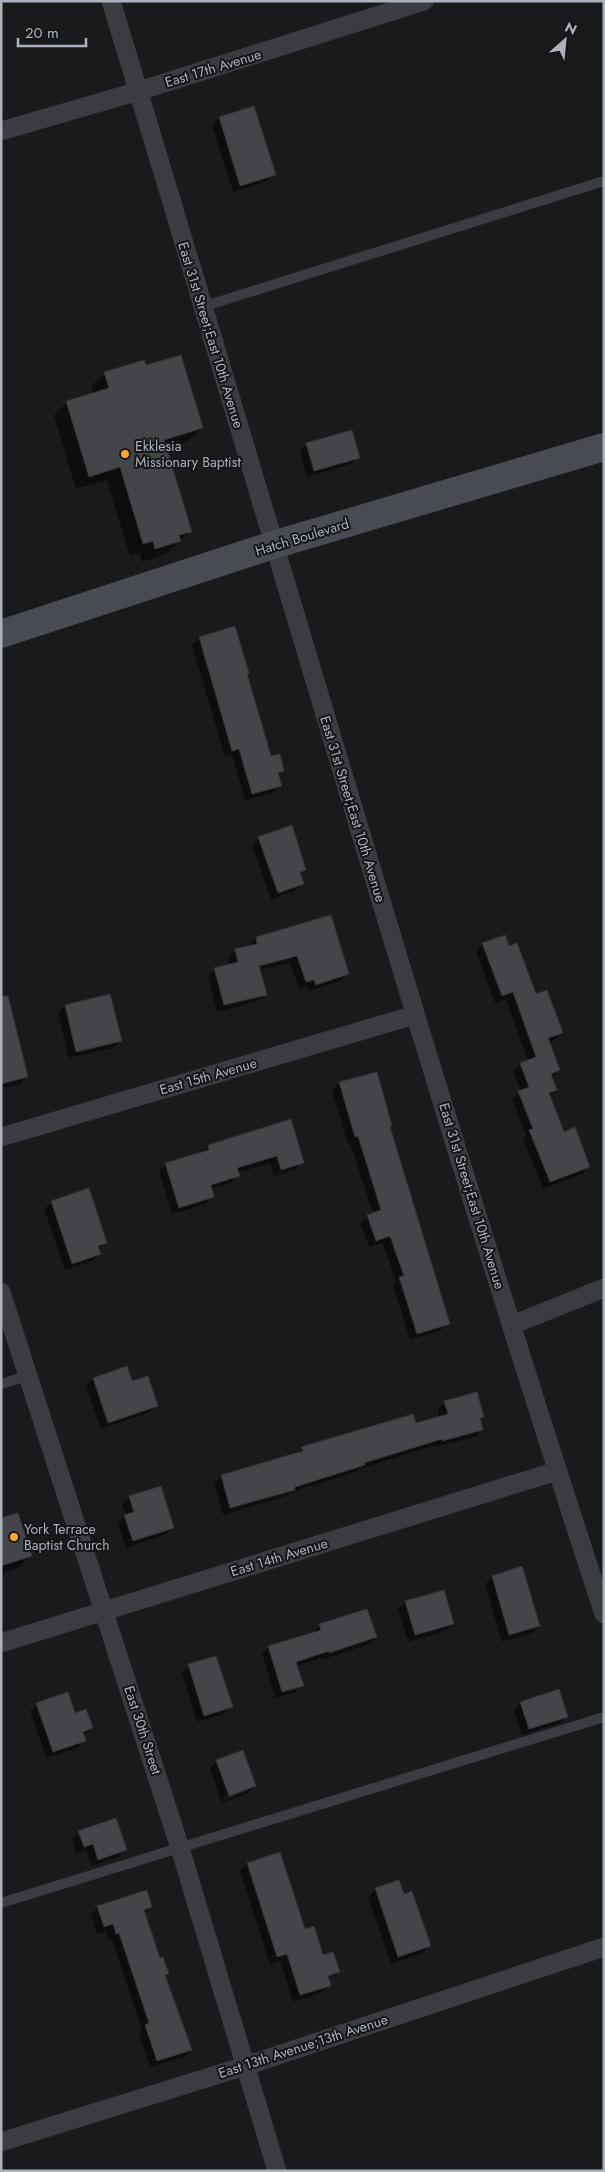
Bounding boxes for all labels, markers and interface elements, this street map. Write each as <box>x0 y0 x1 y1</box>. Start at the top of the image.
scale bar <box>18 15 85 47</box>
north arrow <box>540 15 590 65</box>
text: N <box>561 17 580 40</box>
text: 20 m <box>25 22 59 44</box>
street label: East 17th Avenue <box>162 44 264 92</box>
street label: East 31st Street;East 10th Avenue <box>173 239 249 431</box>
place label: Ekklesia Missionary Baptist <box>135 436 241 472</box>
marker: Ekklesia Missionary Baptist <box>119 448 131 460</box>
street label: Hatch Boulevard <box>253 513 351 561</box>
street label: East 31st Street;East 10th Avenue <box>315 713 391 905</box>
street label: East 15th Avenue <box>157 1053 259 1099</box>
street label: East 31st Street;East 10th Avenue <box>434 1100 510 1292</box>
place label: York Terrace Baptist Church <box>24 1519 110 1555</box>
marker: York Terrace Baptist Church <box>8 1531 20 1543</box>
street label: East 14th Avenue <box>228 1533 330 1581</box>
street label: East 30th Street <box>119 1683 167 1777</box>
street label: East 13th Avenue;13th Avenue <box>216 2009 390 2083</box>

